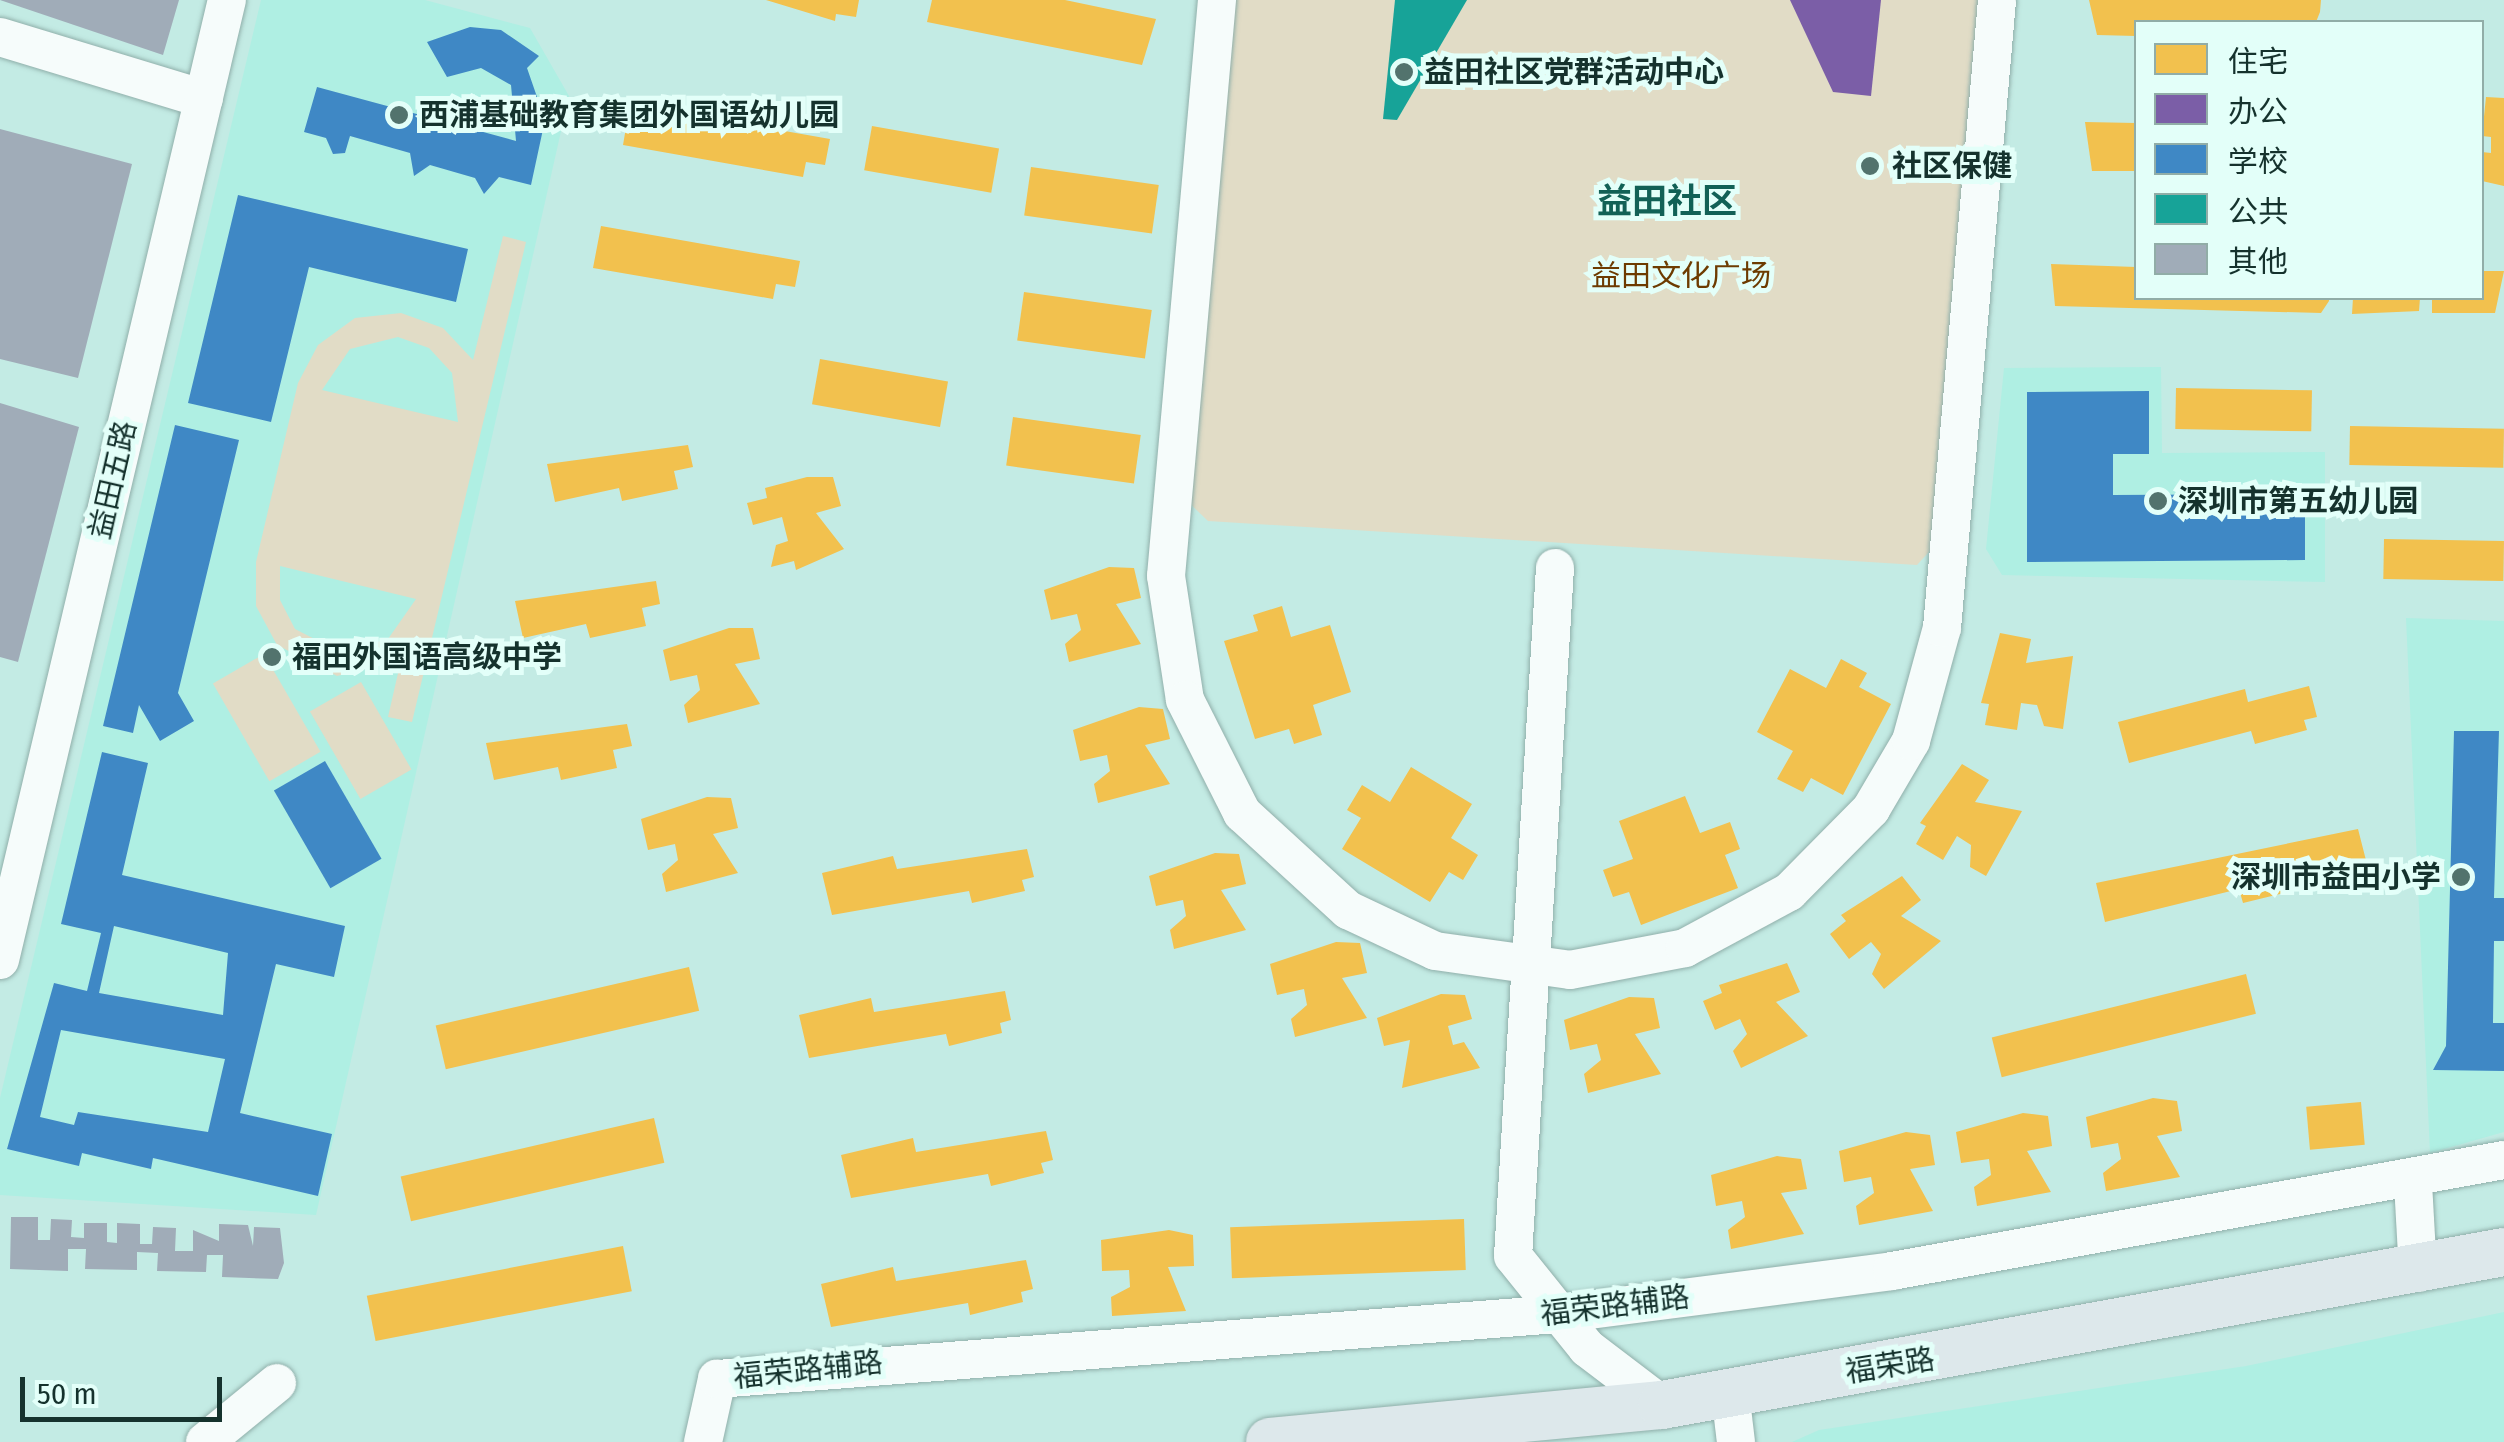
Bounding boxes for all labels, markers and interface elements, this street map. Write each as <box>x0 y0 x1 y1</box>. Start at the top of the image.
legend <box>2134 20 2484 300</box>
text: 住宅 <box>2228 44 2288 80</box>
place label: 益田社区党群活动中心 <box>1424 54 1724 90</box>
marker: 益田社区党群活动中心 <box>1393 61 1415 83</box>
text: 办公 <box>2228 94 2288 130</box>
place label: 西浦基础教育集团外国语幼儿园 <box>419 97 839 133</box>
marker: 西浦基础教育集团外国语幼儿园 <box>388 104 410 126</box>
text: 学校 <box>2228 144 2288 180</box>
place label: 社区保健 <box>1892 148 2012 184</box>
marker: 社区保健 <box>1857 153 1883 179</box>
district label: 益田社区 <box>1597 180 1737 222</box>
text: 公共 <box>2228 194 2288 230</box>
text: 其他 <box>2228 244 2288 280</box>
park label: 益田文化广场 <box>1591 258 1771 294</box>
street label: 益田五路 <box>82 417 144 543</box>
place label: 深圳市第五幼儿园 <box>2178 483 2418 519</box>
marker: 深圳市第五幼儿园 <box>2147 490 2169 512</box>
place label: 福田外国语高级中学 <box>292 639 562 675</box>
marker: 福田外国语高级中学 <box>261 646 283 668</box>
place label: 深圳市益田小学 <box>2231 859 2441 895</box>
marker: 深圳市益田小学 <box>2450 866 2472 888</box>
street label: 福荣路辅路 <box>1538 1279 1692 1333</box>
street label: 福荣路 <box>1843 1341 1937 1391</box>
street label: 福荣路辅路 <box>732 1344 884 1396</box>
scale bar <box>25 1357 228 1419</box>
text: 50 m <box>37 1376 97 1412</box>

